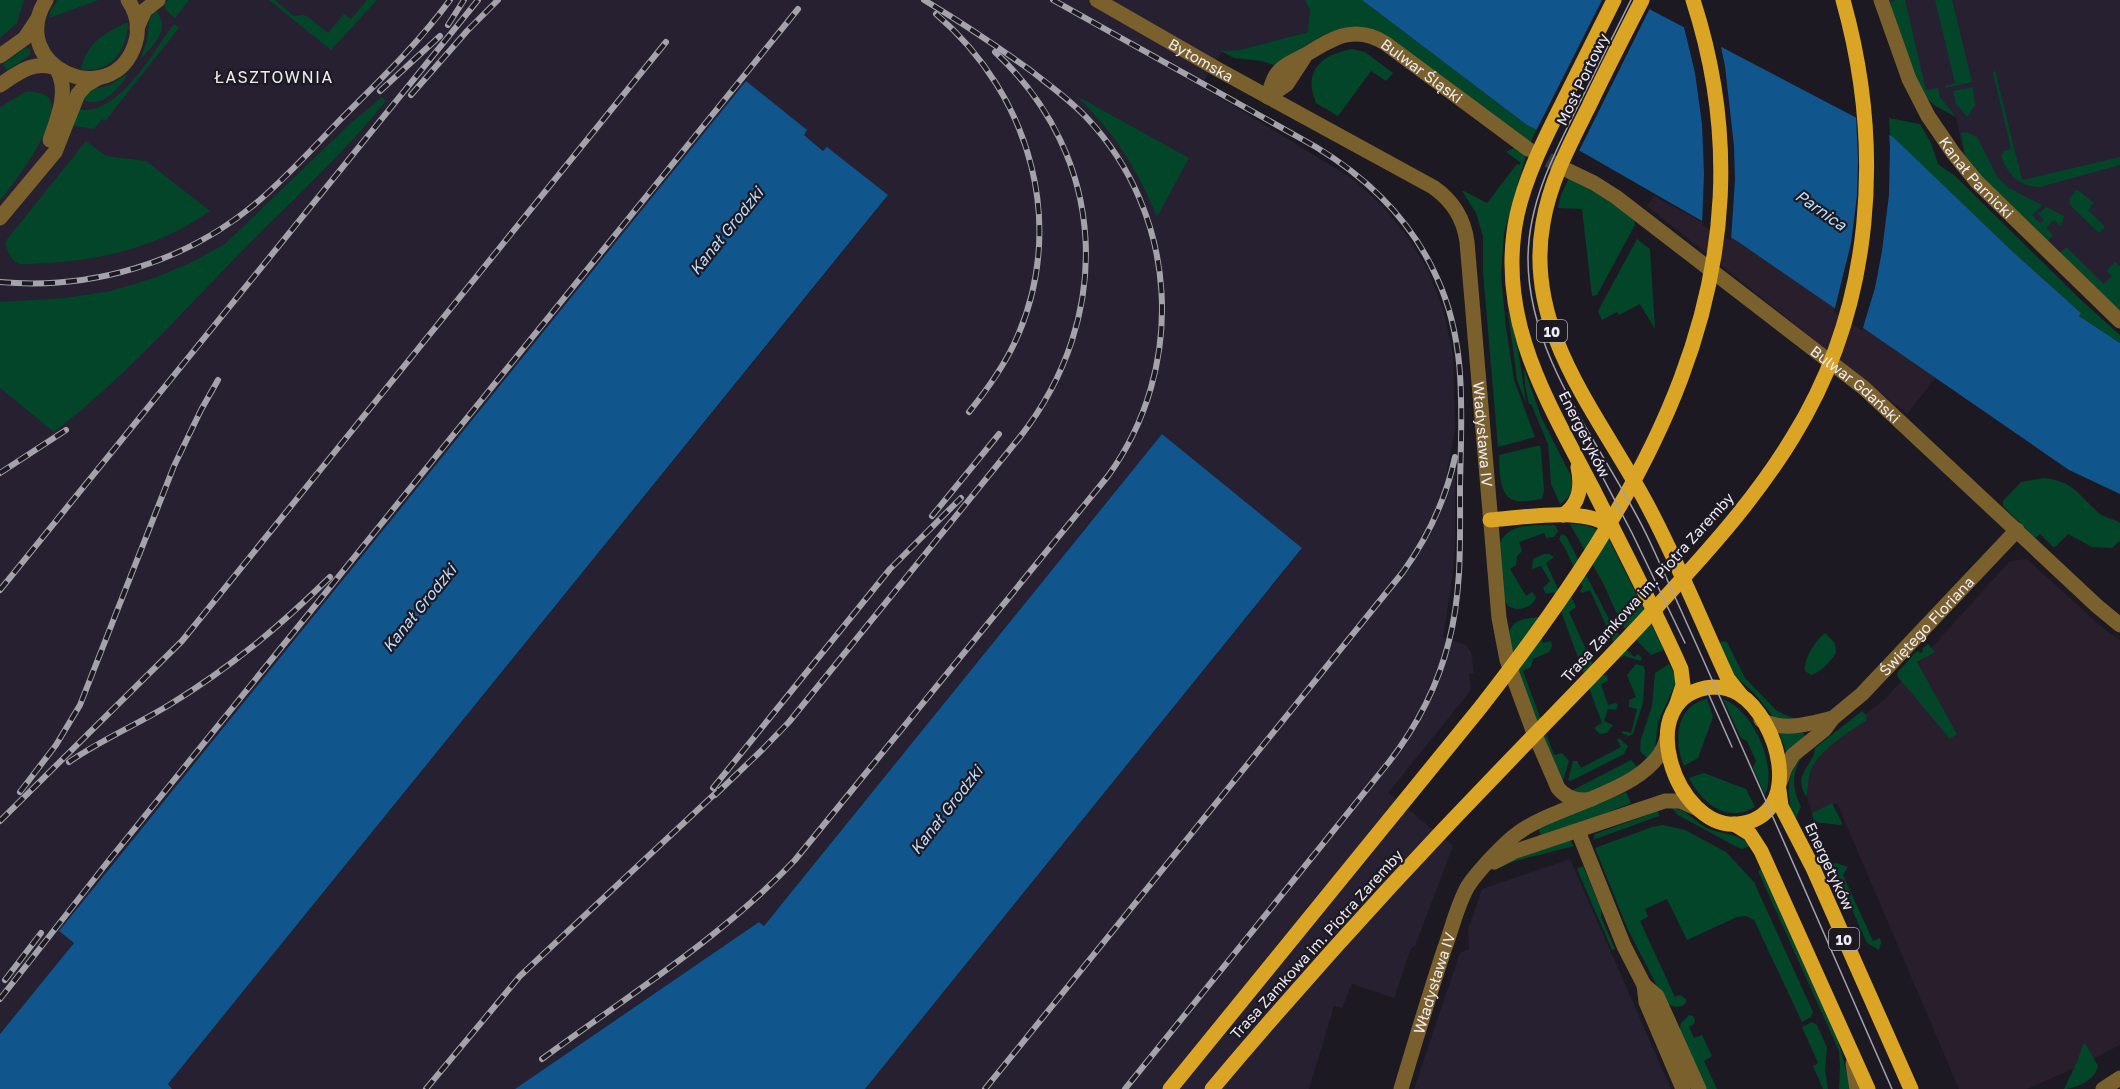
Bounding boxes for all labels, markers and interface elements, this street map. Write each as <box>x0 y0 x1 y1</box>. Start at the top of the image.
street label: Most Portowy <box>1552 30 1612 128</box>
street label: Bytomska <box>1165 34 1237 85</box>
street label: Bulwar Śląski <box>1378 34 1467 107</box>
district label: ŁASZTOWNIA <box>214 67 334 87</box>
street label: Kanał Parnicki <box>1936 133 2018 222</box>
water label: Kanał Grodzki <box>685 182 768 279</box>
water label: Parnica <box>1792 185 1851 235</box>
road number: 10 <box>1537 320 1567 342</box>
street label: Bulwar Gdański <box>1807 341 1905 427</box>
street label: Władysława IV <box>1470 381 1497 488</box>
street label: Energetyków <box>1556 388 1614 480</box>
street label: Trasa Zamkowa im. Piotra Zaremby <box>1557 488 1737 686</box>
water label: Kanał Grodzki <box>378 559 461 656</box>
street label: Świętego Floriana <box>1875 573 1977 679</box>
water label: Kanał Grodzki <box>905 761 988 858</box>
street label: Energetyków <box>1802 819 1858 913</box>
street label: Trasa Zamkowa im. Piotra Zaremby <box>1226 845 1406 1043</box>
road number: 10 <box>1829 928 1859 950</box>
street label: Władysława IV <box>1409 930 1458 1036</box>

